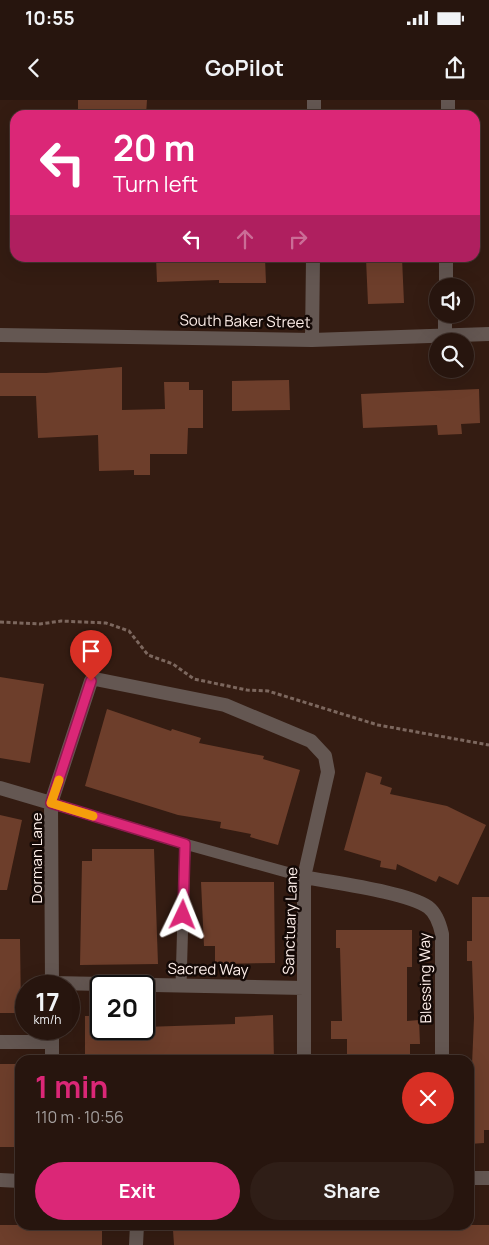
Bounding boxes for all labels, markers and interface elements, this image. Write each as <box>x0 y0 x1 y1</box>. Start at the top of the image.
text: 10:55 <box>25 5 75 31</box>
text: GoPilot <box>205 53 284 83</box>
icon: back <box>20 54 48 82</box>
icon: share <box>441 54 469 82</box>
text: 20 m <box>113 124 195 172</box>
icon: left <box>30 130 95 195</box>
text: Turn left <box>113 169 198 199</box>
icon: left <box>178 225 206 253</box>
icon: ahead <box>231 225 259 253</box>
icon: right <box>284 225 312 253</box>
map controls <box>429 278 474 378</box>
button: sound <box>429 278 474 323</box>
street label: South Baker Street <box>179 309 311 333</box>
button: search <box>429 333 474 378</box>
pin <box>70 630 112 681</box>
icon: arrive <box>77 637 105 665</box>
street label: Dorman Lane <box>26 812 47 903</box>
street label: Sanctuary Lane <box>278 867 302 975</box>
position arrow <box>156 888 208 940</box>
street label: Blessing Way <box>414 932 436 1024</box>
street label: Sacred Way <box>167 958 249 980</box>
speed limit sign: 20 <box>90 975 155 1040</box>
text: 17 <box>35 984 60 1019</box>
text: km/h <box>34 1011 61 1028</box>
text: 1 min <box>35 1066 108 1107</box>
button: close <box>402 1072 454 1124</box>
text: 110 m · 10:56 <box>35 1106 124 1128</box>
button: Exit <box>35 1162 240 1220</box>
button: Share <box>250 1162 454 1220</box>

